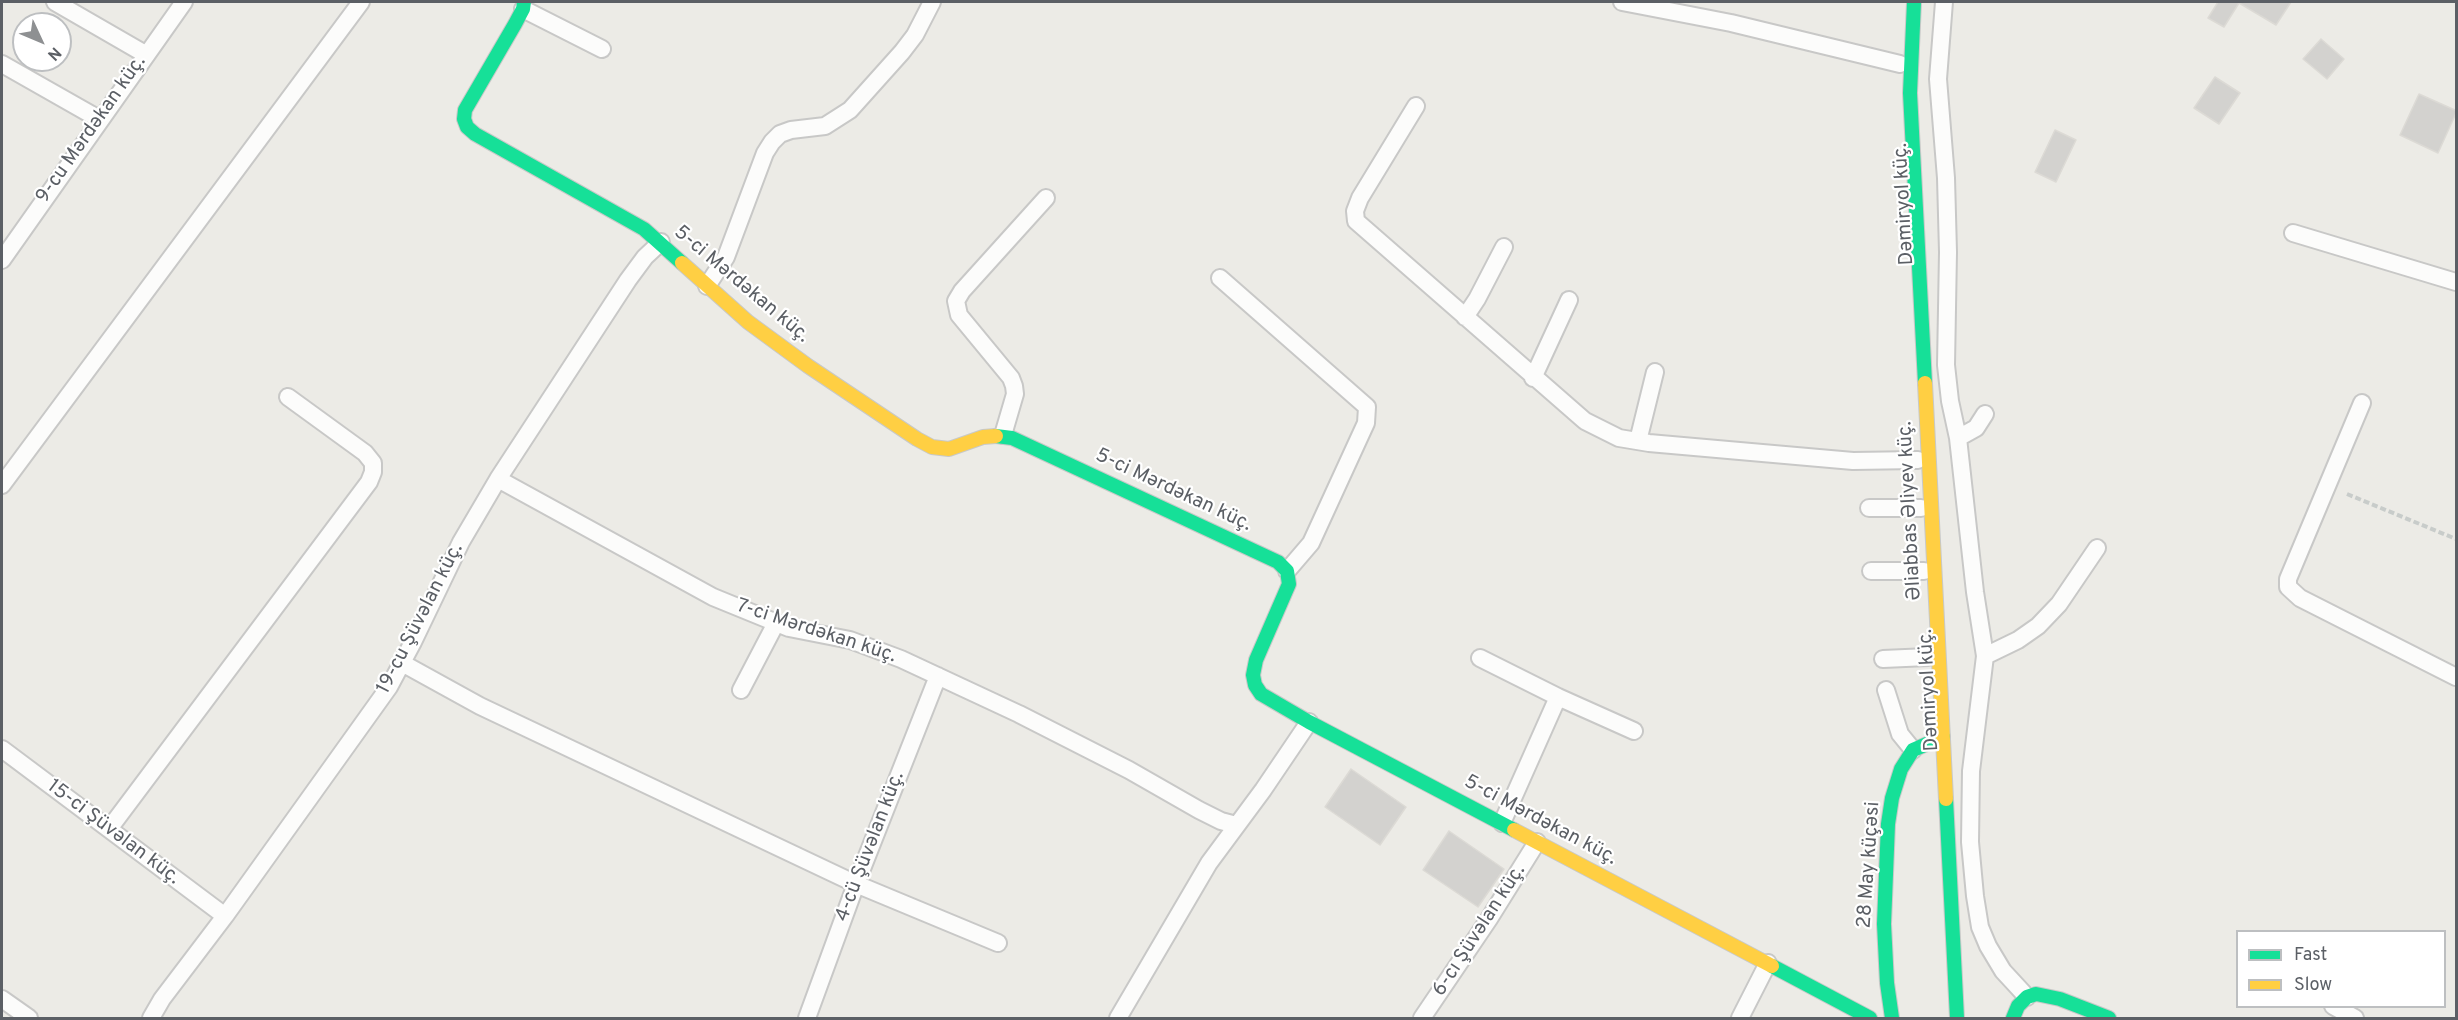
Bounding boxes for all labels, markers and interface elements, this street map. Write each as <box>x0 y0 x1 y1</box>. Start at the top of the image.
north arrow <box>12 12 72 72</box>
text: N <box>42 42 65 64</box>
street label: 9-cu Mərdəkan küç. <box>32 51 152 209</box>
street label: Dəmiryol küç. <box>1890 142 1920 266</box>
street label: 5-ci Mərdəkan küç. <box>668 221 814 349</box>
street label: Əliabbas Əliyev küç. <box>1894 421 1928 601</box>
street label: 5-ci Mərdəkan küç. <box>1091 444 1255 538</box>
street label: 19-cu Şüvəlan küç. <box>373 540 469 698</box>
street label: 7-ci Mərdəkan küç. <box>733 595 899 669</box>
street label: Dəmiryol küç. <box>1915 628 1945 752</box>
street label: 4-cü Şüvəlan küç. <box>831 769 911 925</box>
street label: 5-ci Mərdəkan küç. <box>1459 771 1621 871</box>
street label: 15-ci Şüvəlan küç. <box>42 775 184 891</box>
street label: 28 May küçəsi <box>1854 801 1886 929</box>
street label: 6-cı Şüvəlan küç. <box>1428 861 1532 1001</box>
legend <box>2236 930 2446 1008</box>
text: Fast <box>2294 944 2327 967</box>
text: Slow <box>2294 974 2332 997</box>

